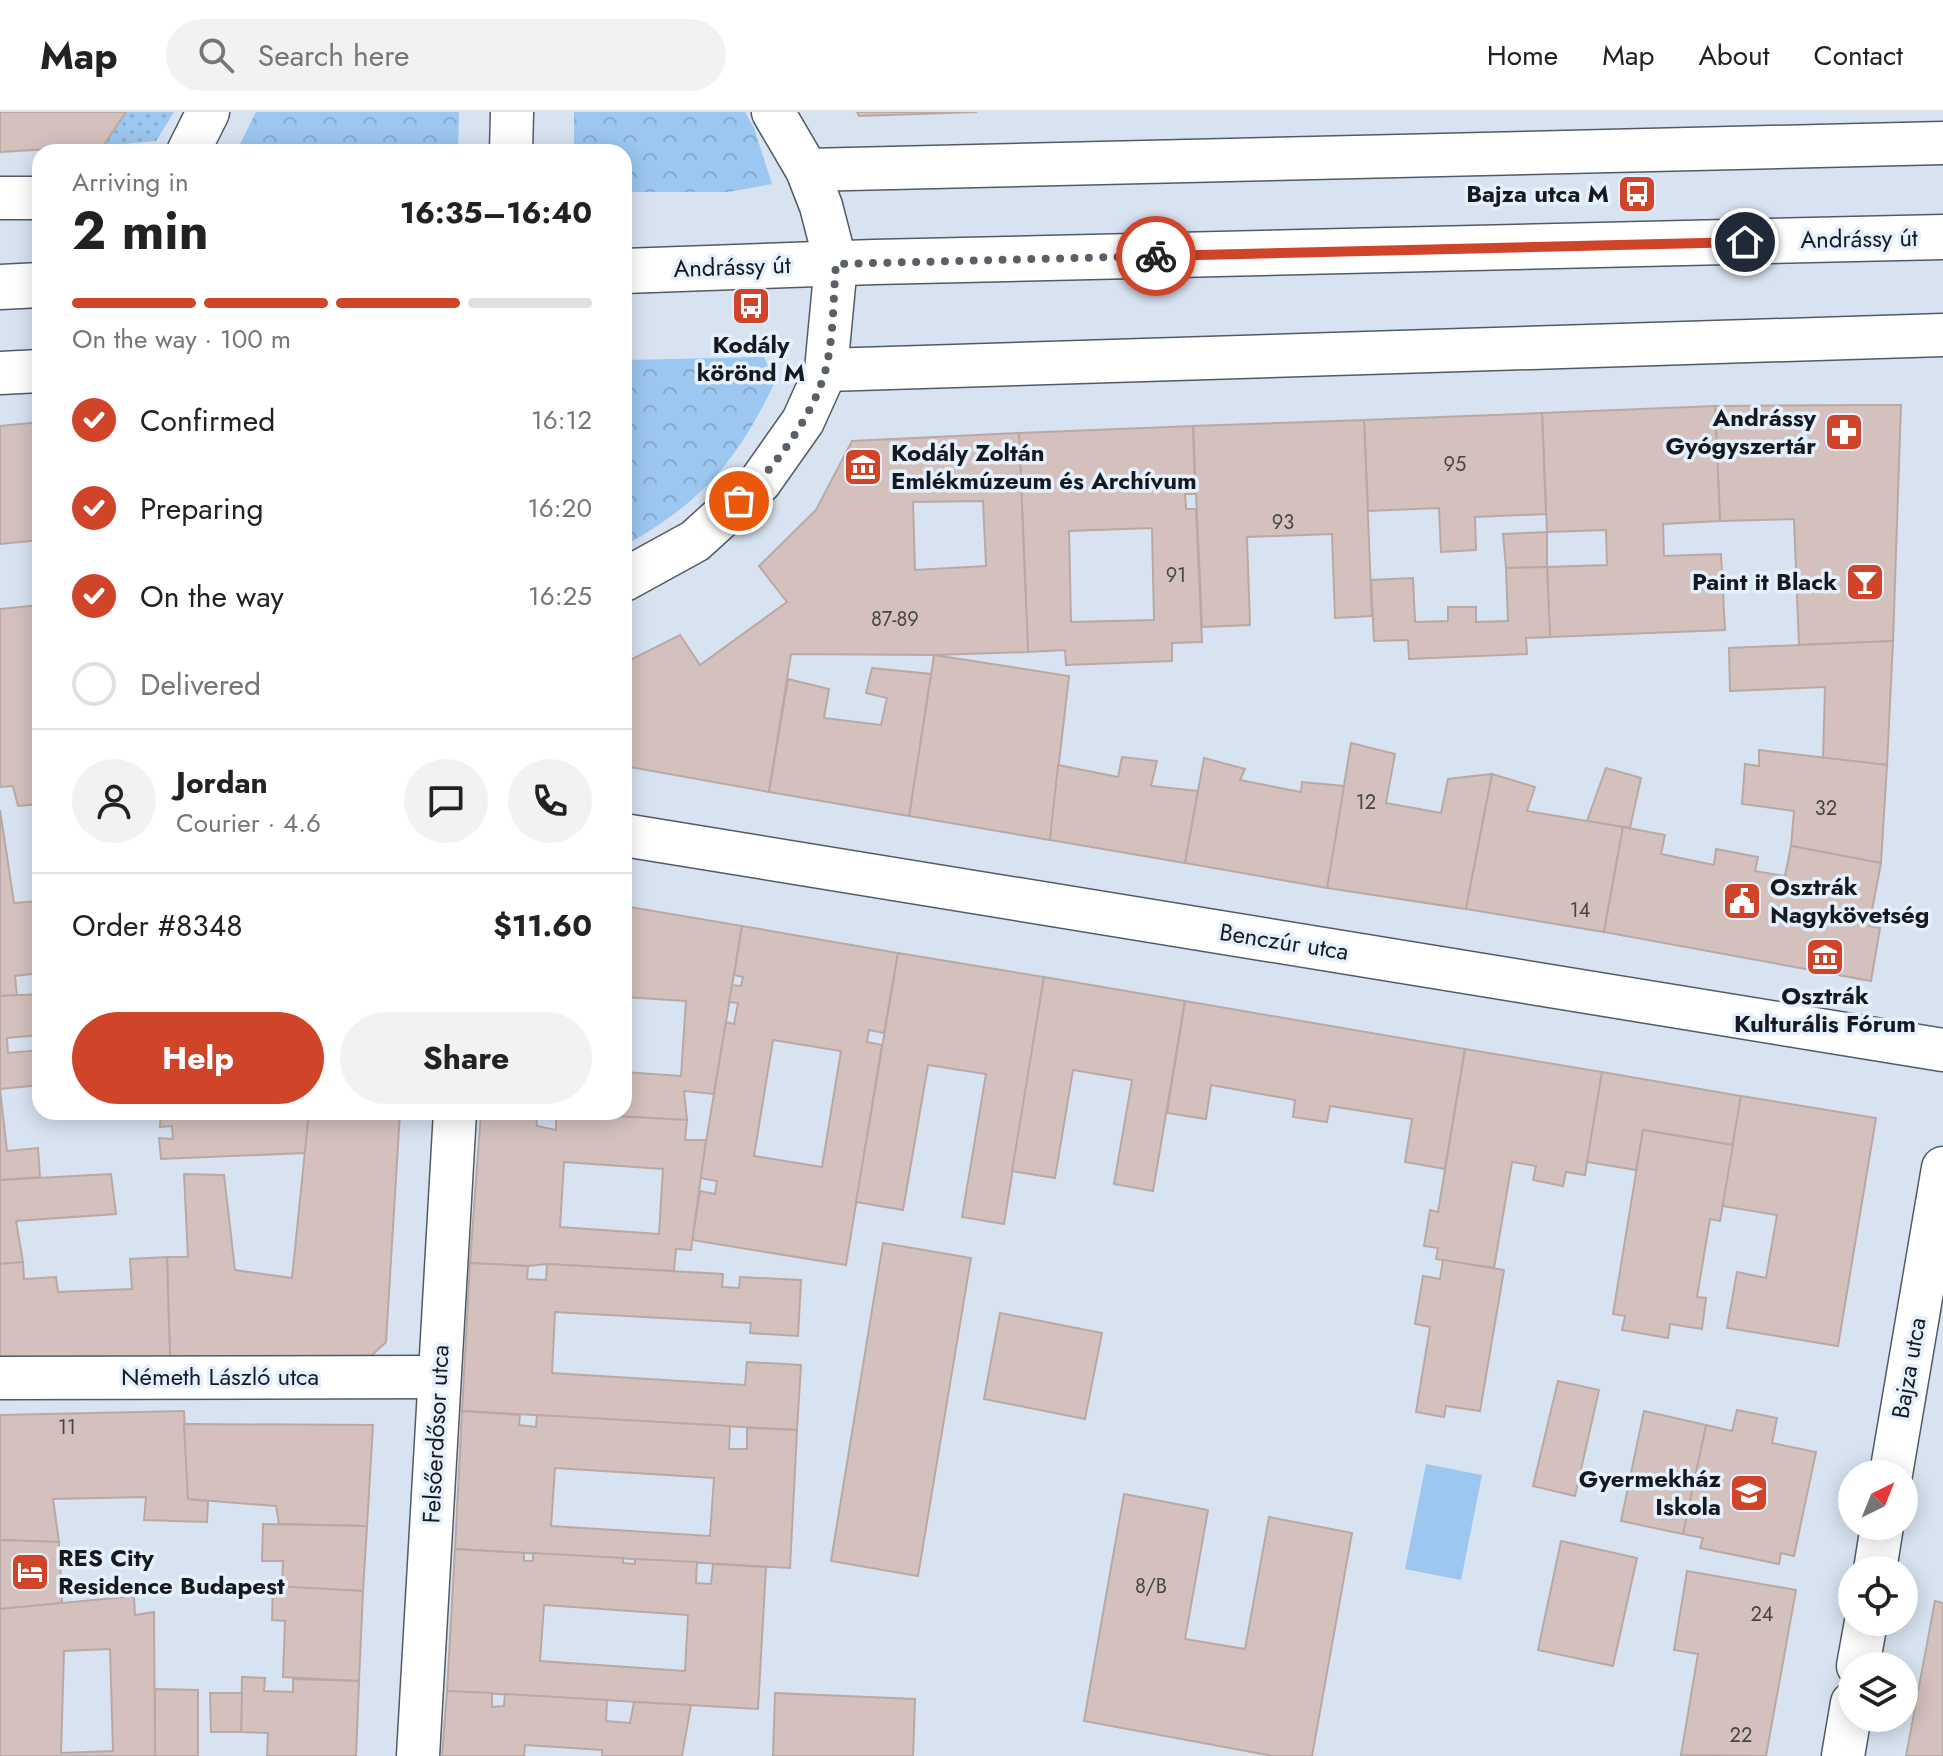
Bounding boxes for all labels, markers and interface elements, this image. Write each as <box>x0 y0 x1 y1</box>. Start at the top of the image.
search box <box>166 19 726 91</box>
text: Map <box>40 28 118 83</box>
icon: search <box>194 33 238 77</box>
text: Search here <box>258 34 410 77</box>
text: Home <box>1487 35 1558 76</box>
text: Map <box>1602 35 1654 76</box>
text: About <box>1698 35 1770 76</box>
text: Contact <box>1814 35 1903 76</box>
text: Arriving in <box>72 163 189 201</box>
bus stop icon: Bajza utca M <box>1616 173 1658 215</box>
place label: Bajza utca M <box>1466 176 1609 211</box>
text: 16:35–16:40 <box>400 191 592 234</box>
text: 2 min <box>72 193 209 269</box>
pin <box>1711 208 1779 276</box>
courier <box>1116 216 1196 296</box>
icon: home <box>1723 220 1767 264</box>
street label: Andrássy út <box>1800 220 1918 257</box>
icon: bike <box>1134 234 1178 278</box>
street label: Andrássy út <box>673 247 791 286</box>
bus stop icon: Kodály körönd M <box>730 285 772 327</box>
text: On the way · 100 m <box>72 320 291 358</box>
place label: Kodály körönd M <box>697 327 805 390</box>
icon: check <box>72 398 116 442</box>
text: Confirmed <box>140 399 275 442</box>
place label: Andrássy Gyógyszertár <box>1665 400 1816 463</box>
text: 16:12 <box>531 401 592 439</box>
pharmacy icon: Andrássy Gyógyszertár <box>1823 411 1865 453</box>
place label: Kodály Zoltán Emlékmúzeum és Archívum <box>891 435 1197 498</box>
museum icon: Kodály Zoltán Emlékmúzeum és Archívum <box>842 446 884 488</box>
house number: 95 <box>1444 450 1466 479</box>
pin <box>705 467 773 535</box>
icon: bag <box>717 479 761 523</box>
icon: check <box>72 486 116 530</box>
text: Preparing <box>140 487 264 530</box>
text: 16:20 <box>527 489 592 527</box>
house number: 93 <box>1272 508 1294 537</box>
house number: 91 <box>1166 561 1186 590</box>
bar icon: Paint it Black <box>1844 561 1886 603</box>
place label: Paint it Black <box>1692 564 1837 599</box>
icon: check <box>72 574 116 618</box>
text: On the way <box>140 575 284 618</box>
text: 16:25 <box>528 577 592 615</box>
house number: 87-89 <box>871 605 919 634</box>
text: Delivered <box>140 663 261 706</box>
button: person <box>72 759 156 843</box>
button: chat <box>404 759 488 843</box>
button: phone <box>508 759 592 843</box>
text: Jordan <box>176 761 268 804</box>
house number: 12 <box>1356 788 1376 817</box>
house number: 32 <box>1815 794 1837 823</box>
text: Courier · 4.6 <box>176 804 321 842</box>
place label: Osztrák Nagykövetség <box>1770 869 1929 932</box>
public building icon: Osztrák Nagykövetség <box>1721 880 1763 922</box>
house number: 14 <box>1570 896 1591 925</box>
text: Order #8348 <box>72 904 243 947</box>
text: $11.60 <box>493 904 592 947</box>
street label: Benczúr utca <box>1217 914 1351 969</box>
museum icon: Osztrák Kulturális Fórum <box>1804 936 1846 978</box>
place label: Osztrák Kulturális Fórum <box>1734 978 1916 1041</box>
button: Help <box>72 1012 324 1104</box>
button: Share <box>340 1012 592 1104</box>
street label: Bajza utca <box>1882 1315 1935 1421</box>
street label: Felsőerdősor utca <box>413 1344 458 1524</box>
street label: Németh László utca <box>121 1359 319 1394</box>
house number: 11 <box>58 1413 76 1442</box>
north arrow <box>1838 1460 1918 1540</box>
map controls <box>1838 1460 1918 1732</box>
place label: Gyermekház Iskola <box>1579 1461 1721 1524</box>
school or university icon: Gyermekház Iskola <box>1728 1472 1770 1514</box>
place label: RES City Residence Budapest <box>58 1540 285 1603</box>
hotel icon: RES City Residence Budapest <box>9 1551 51 1593</box>
button: locate <box>1838 1556 1918 1636</box>
house number: 8/B <box>1135 1572 1167 1601</box>
house number: 24 <box>1750 1600 1774 1629</box>
button: layers <box>1838 1652 1918 1732</box>
house number: 22 <box>1730 1721 1752 1750</box>

